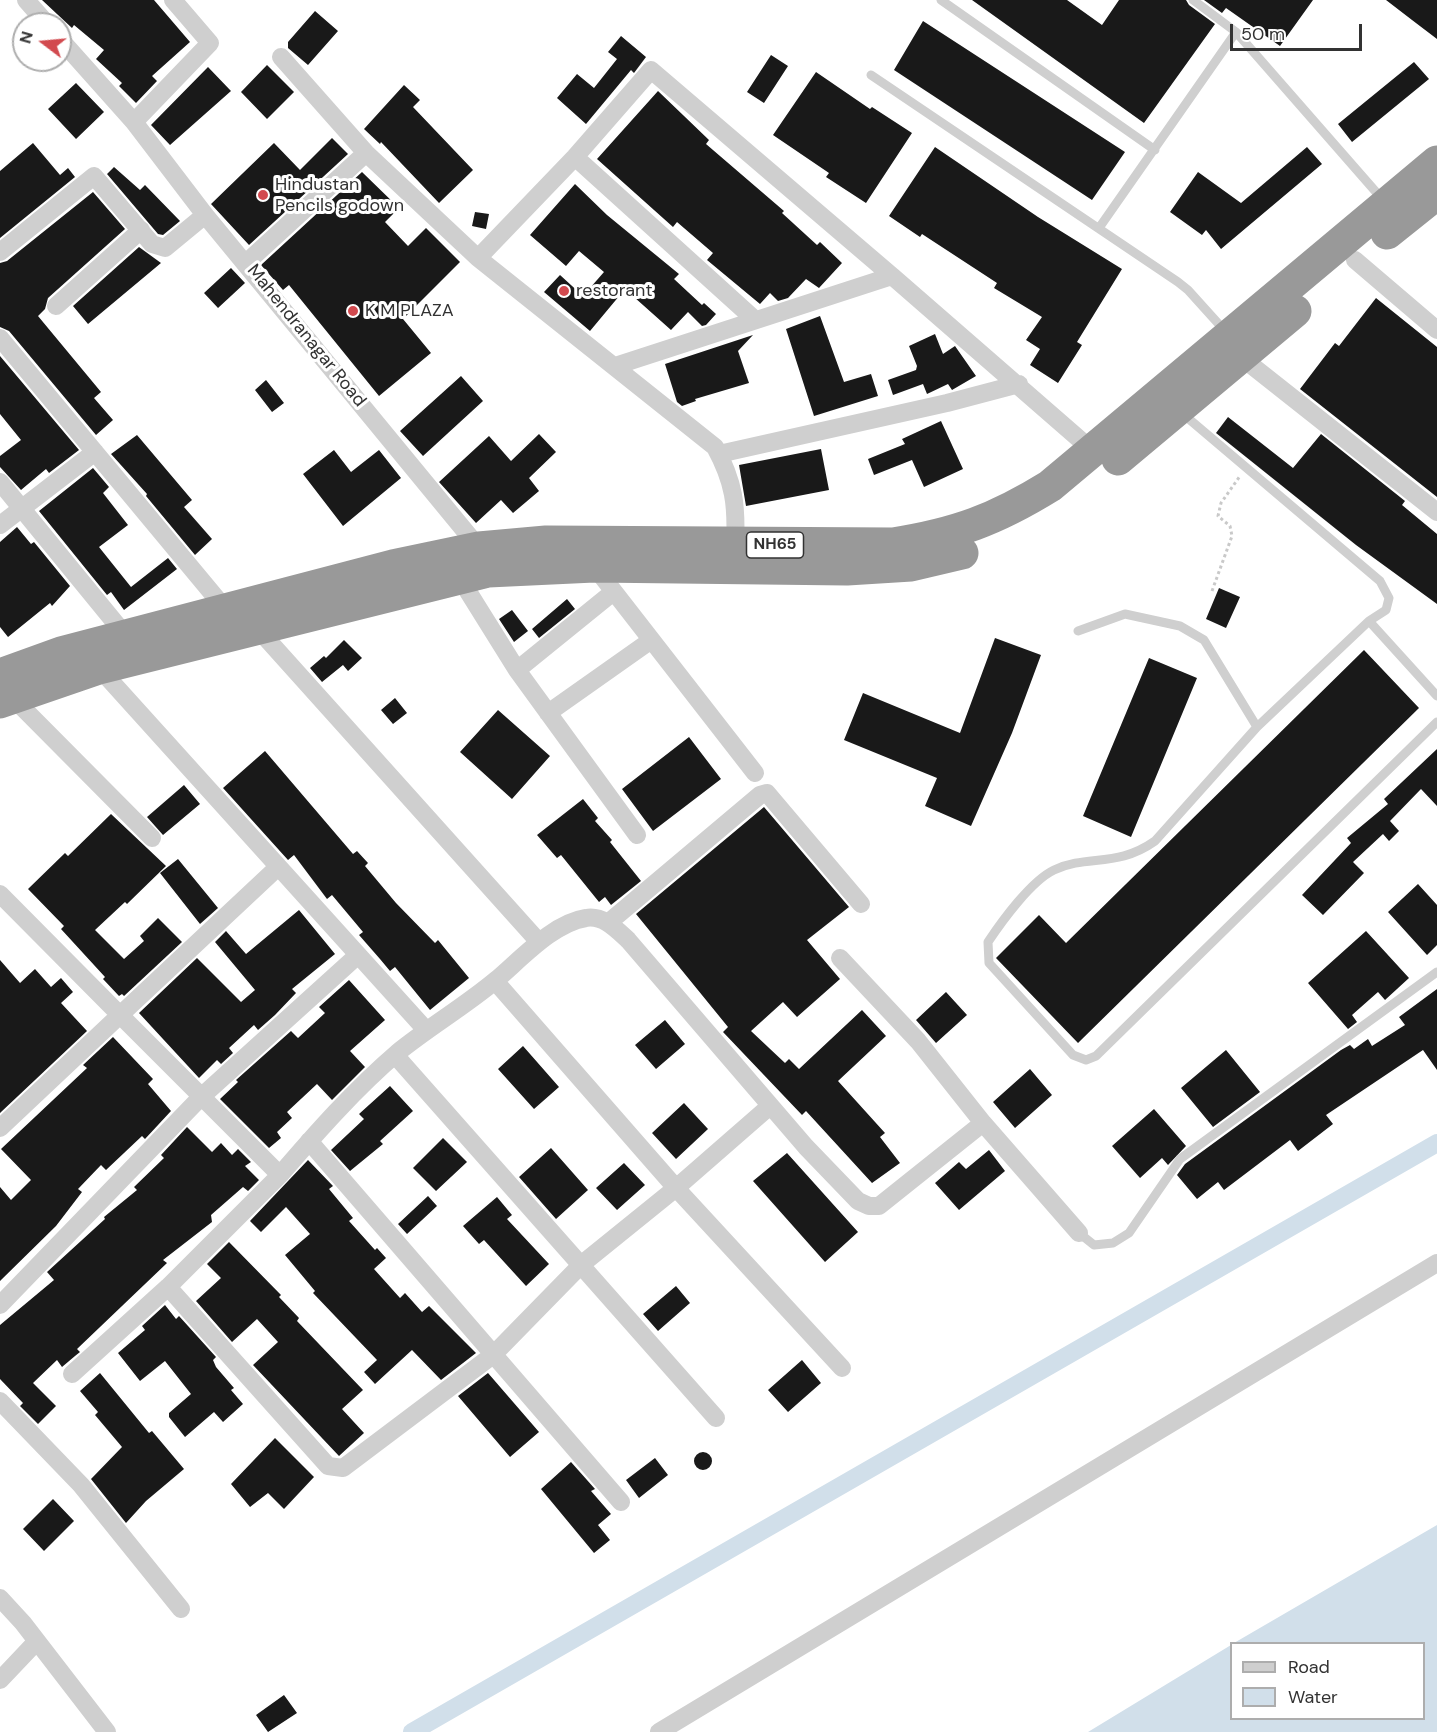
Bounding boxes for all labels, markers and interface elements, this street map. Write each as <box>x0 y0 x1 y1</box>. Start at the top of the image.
north arrow <box>12 12 72 72</box>
scale bar <box>1233 12 1365 50</box>
text: 50 m <box>1241 22 1285 46</box>
text: N <box>14 29 38 46</box>
place label: Hindustan Pencils godown <box>275 174 404 216</box>
marker: Hindustan Pencils godown <box>256 188 270 202</box>
street label: Mahendranagar Road <box>242 260 370 412</box>
place label: restorant <box>576 280 652 302</box>
marker: restorant <box>557 284 571 298</box>
place label: K M PLAZA <box>365 300 454 322</box>
marker: K M PLAZA <box>346 304 360 318</box>
road number: NH65 <box>746 532 804 558</box>
legend <box>1230 1642 1425 1720</box>
text: Road <box>1288 1655 1330 1679</box>
text: Water <box>1288 1685 1338 1709</box>

